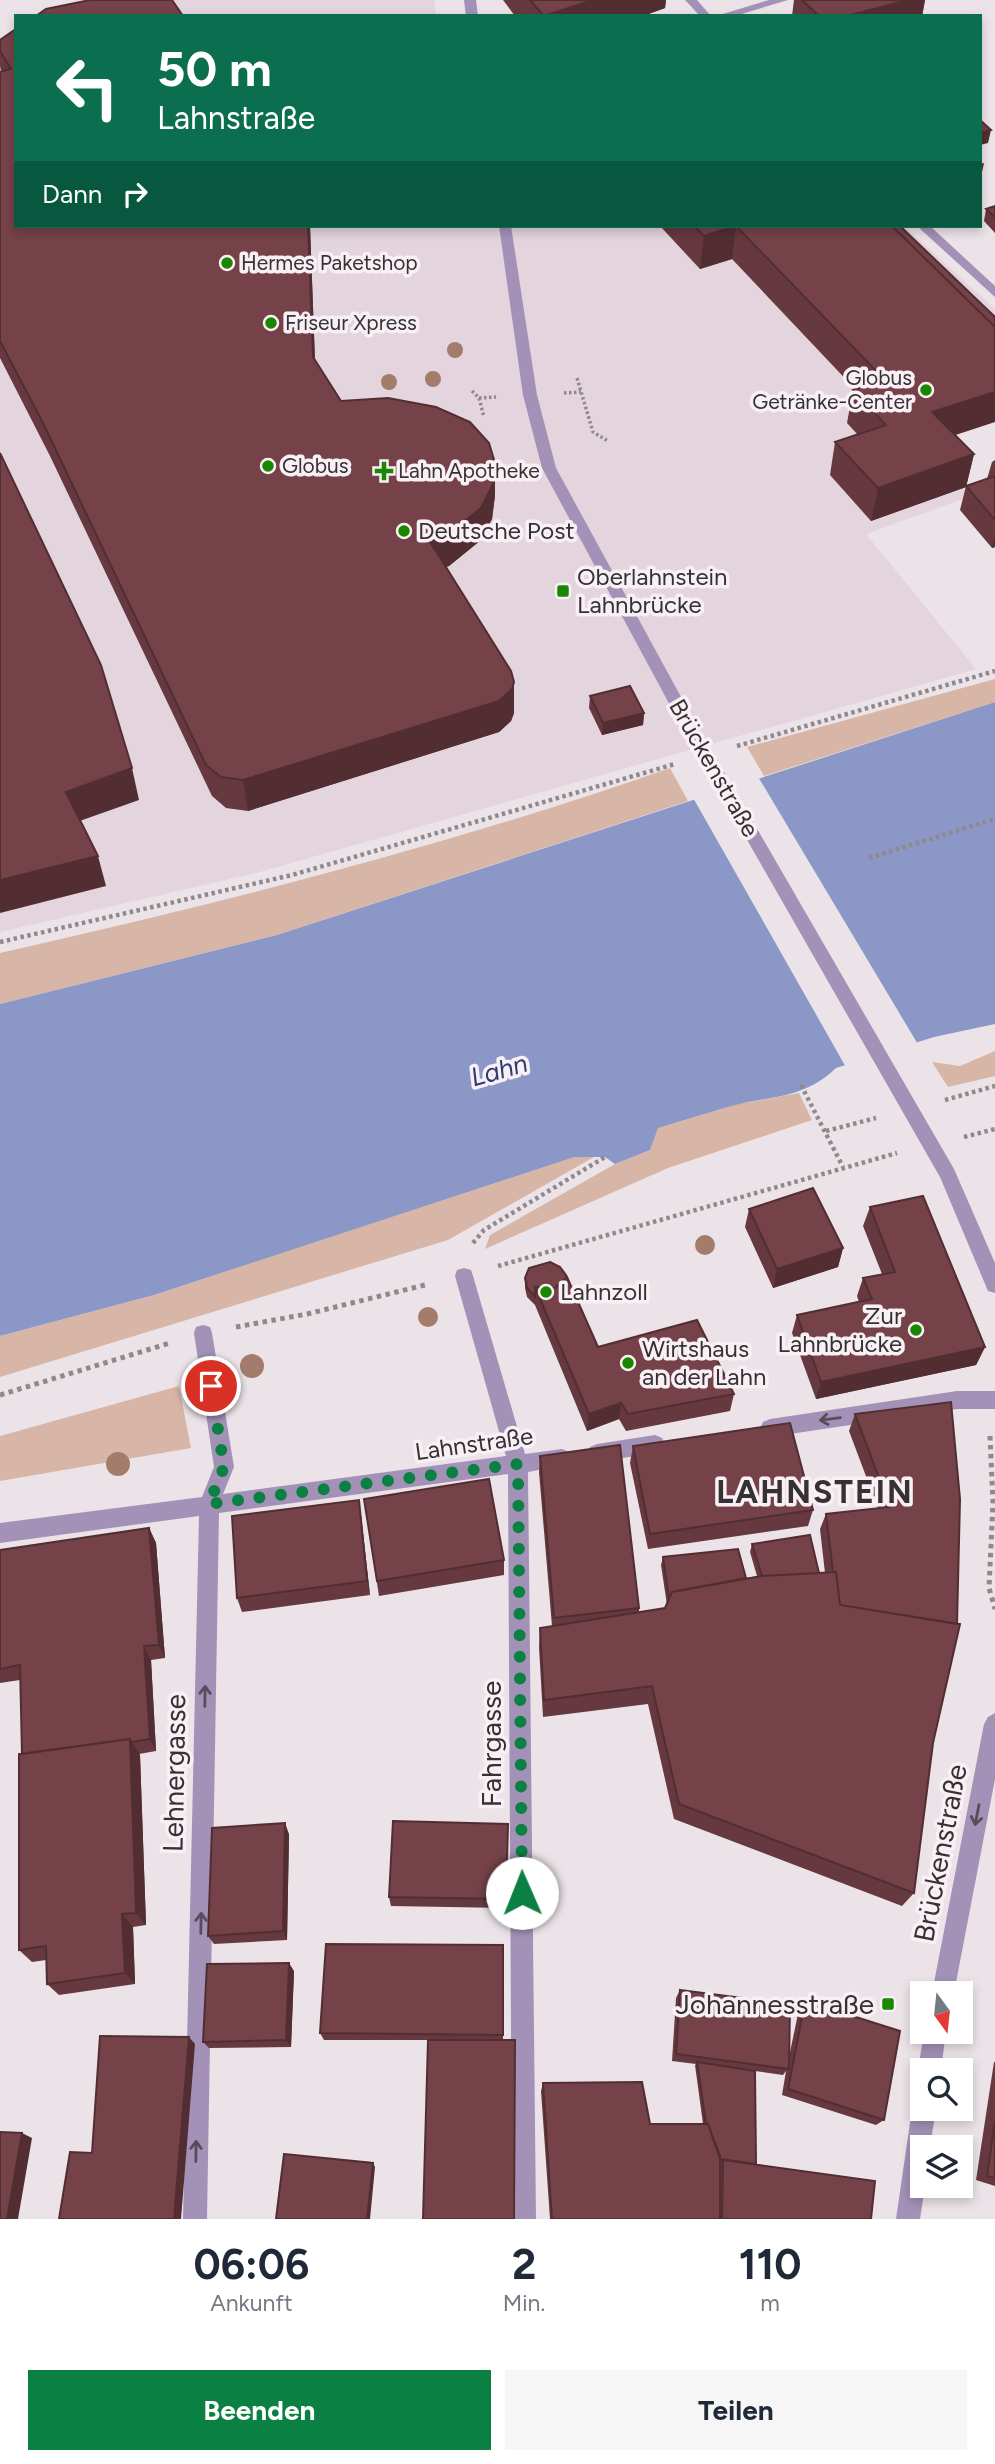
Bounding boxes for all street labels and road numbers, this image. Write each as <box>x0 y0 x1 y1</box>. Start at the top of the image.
street label: Brückenstraße <box>663 694 766 842</box>
street label: Lahnstraße <box>413 1421 535 1466</box>
street label: Fahrgasse <box>474 1681 508 1807</box>
street label: Lehnergasse <box>156 1694 192 1852</box>
street label: Brückenstraße <box>906 1761 974 1945</box>

